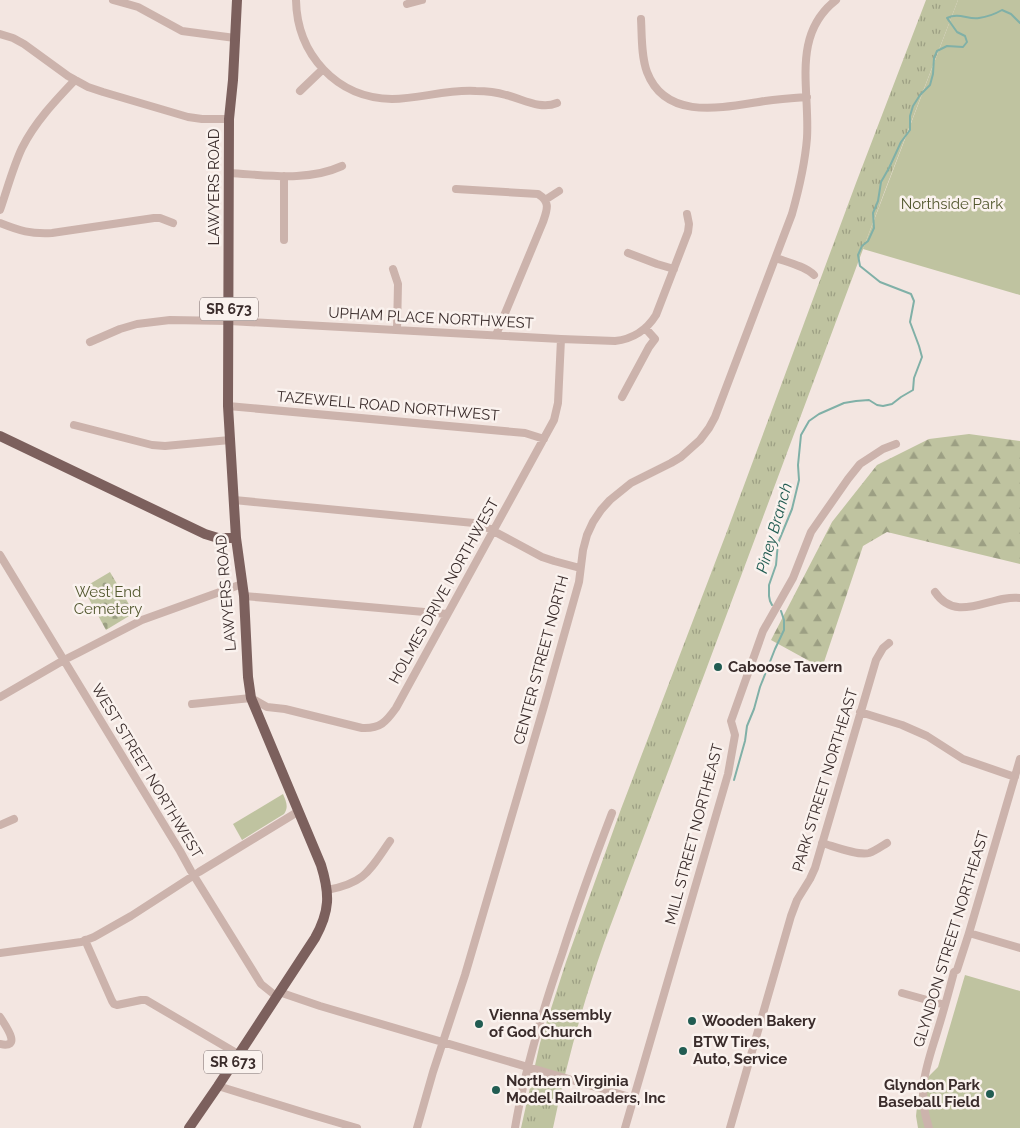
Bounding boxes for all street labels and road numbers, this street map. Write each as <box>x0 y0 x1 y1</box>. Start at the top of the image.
street label: LAWYERS ROAD <box>205 128 223 245</box>
road number: SR 673 <box>200 298 258 320</box>
street label: UPHAM PLACE NORTHWEST <box>328 304 534 332</box>
street label: TAZEWELL ROAD NORTHWEST <box>276 387 500 425</box>
street label: HOLMES DRIVE NORTHWEST <box>385 495 503 687</box>
street label: LAWYERS ROAD <box>212 534 240 652</box>
street label: CENTER STREET NORTH <box>510 573 572 747</box>
street label: WEST STREET NORTHWEST <box>88 680 206 862</box>
street label: PARK STREET NORTHEAST <box>789 686 861 874</box>
street label: MILL STREET NORTHEAST <box>661 741 727 927</box>
street label: GLYNDON STREET NORTHEAST <box>909 829 993 1049</box>
road number: SR 673 <box>204 1050 262 1074</box>

